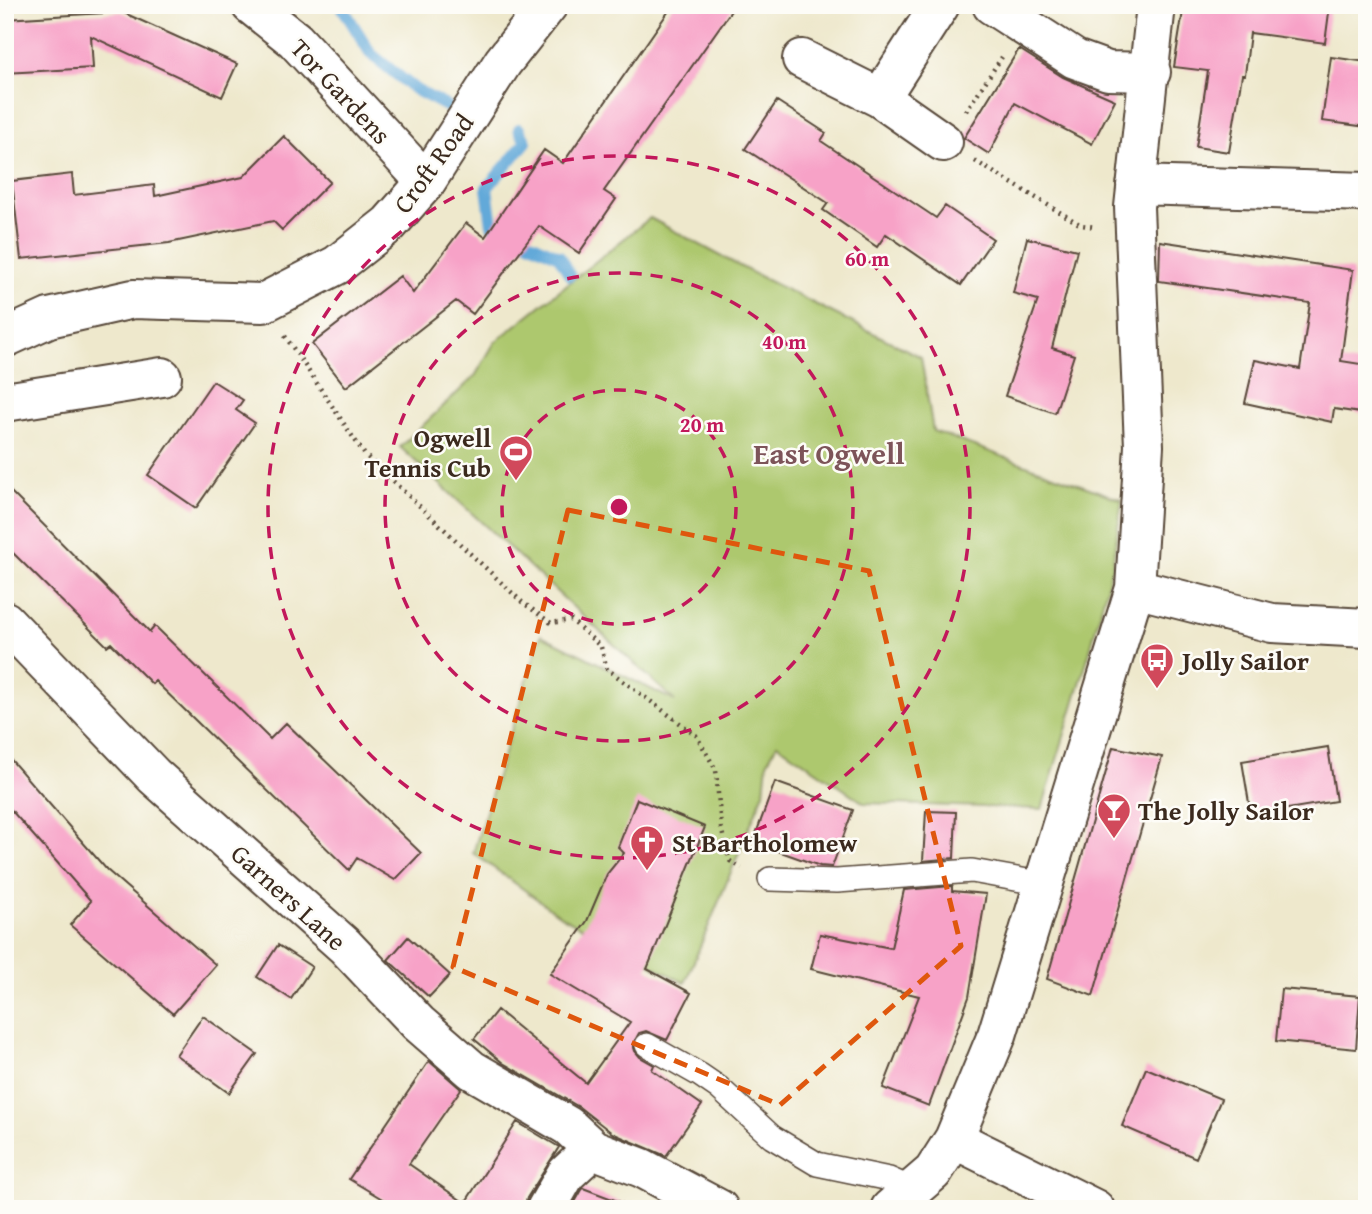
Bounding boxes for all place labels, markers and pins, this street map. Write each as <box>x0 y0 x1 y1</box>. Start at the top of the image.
place label: Ogwell Tennis Cub <box>364 418 491 487</box>
sports icon: Ogwell Tennis Cub <box>497 433 535 482</box>
centre of rings <box>607 495 631 519</box>
bus stop icon: Jolly Sailor <box>1138 641 1176 690</box>
place label: Jolly Sailor <box>1178 641 1309 680</box>
bar icon: The Jolly Sailor <box>1095 791 1133 840</box>
place label: The Jolly Sailor <box>1138 791 1314 830</box>
church icon: St Bartholomew <box>628 823 666 872</box>
place label: St Bartholomew <box>672 823 858 862</box>

